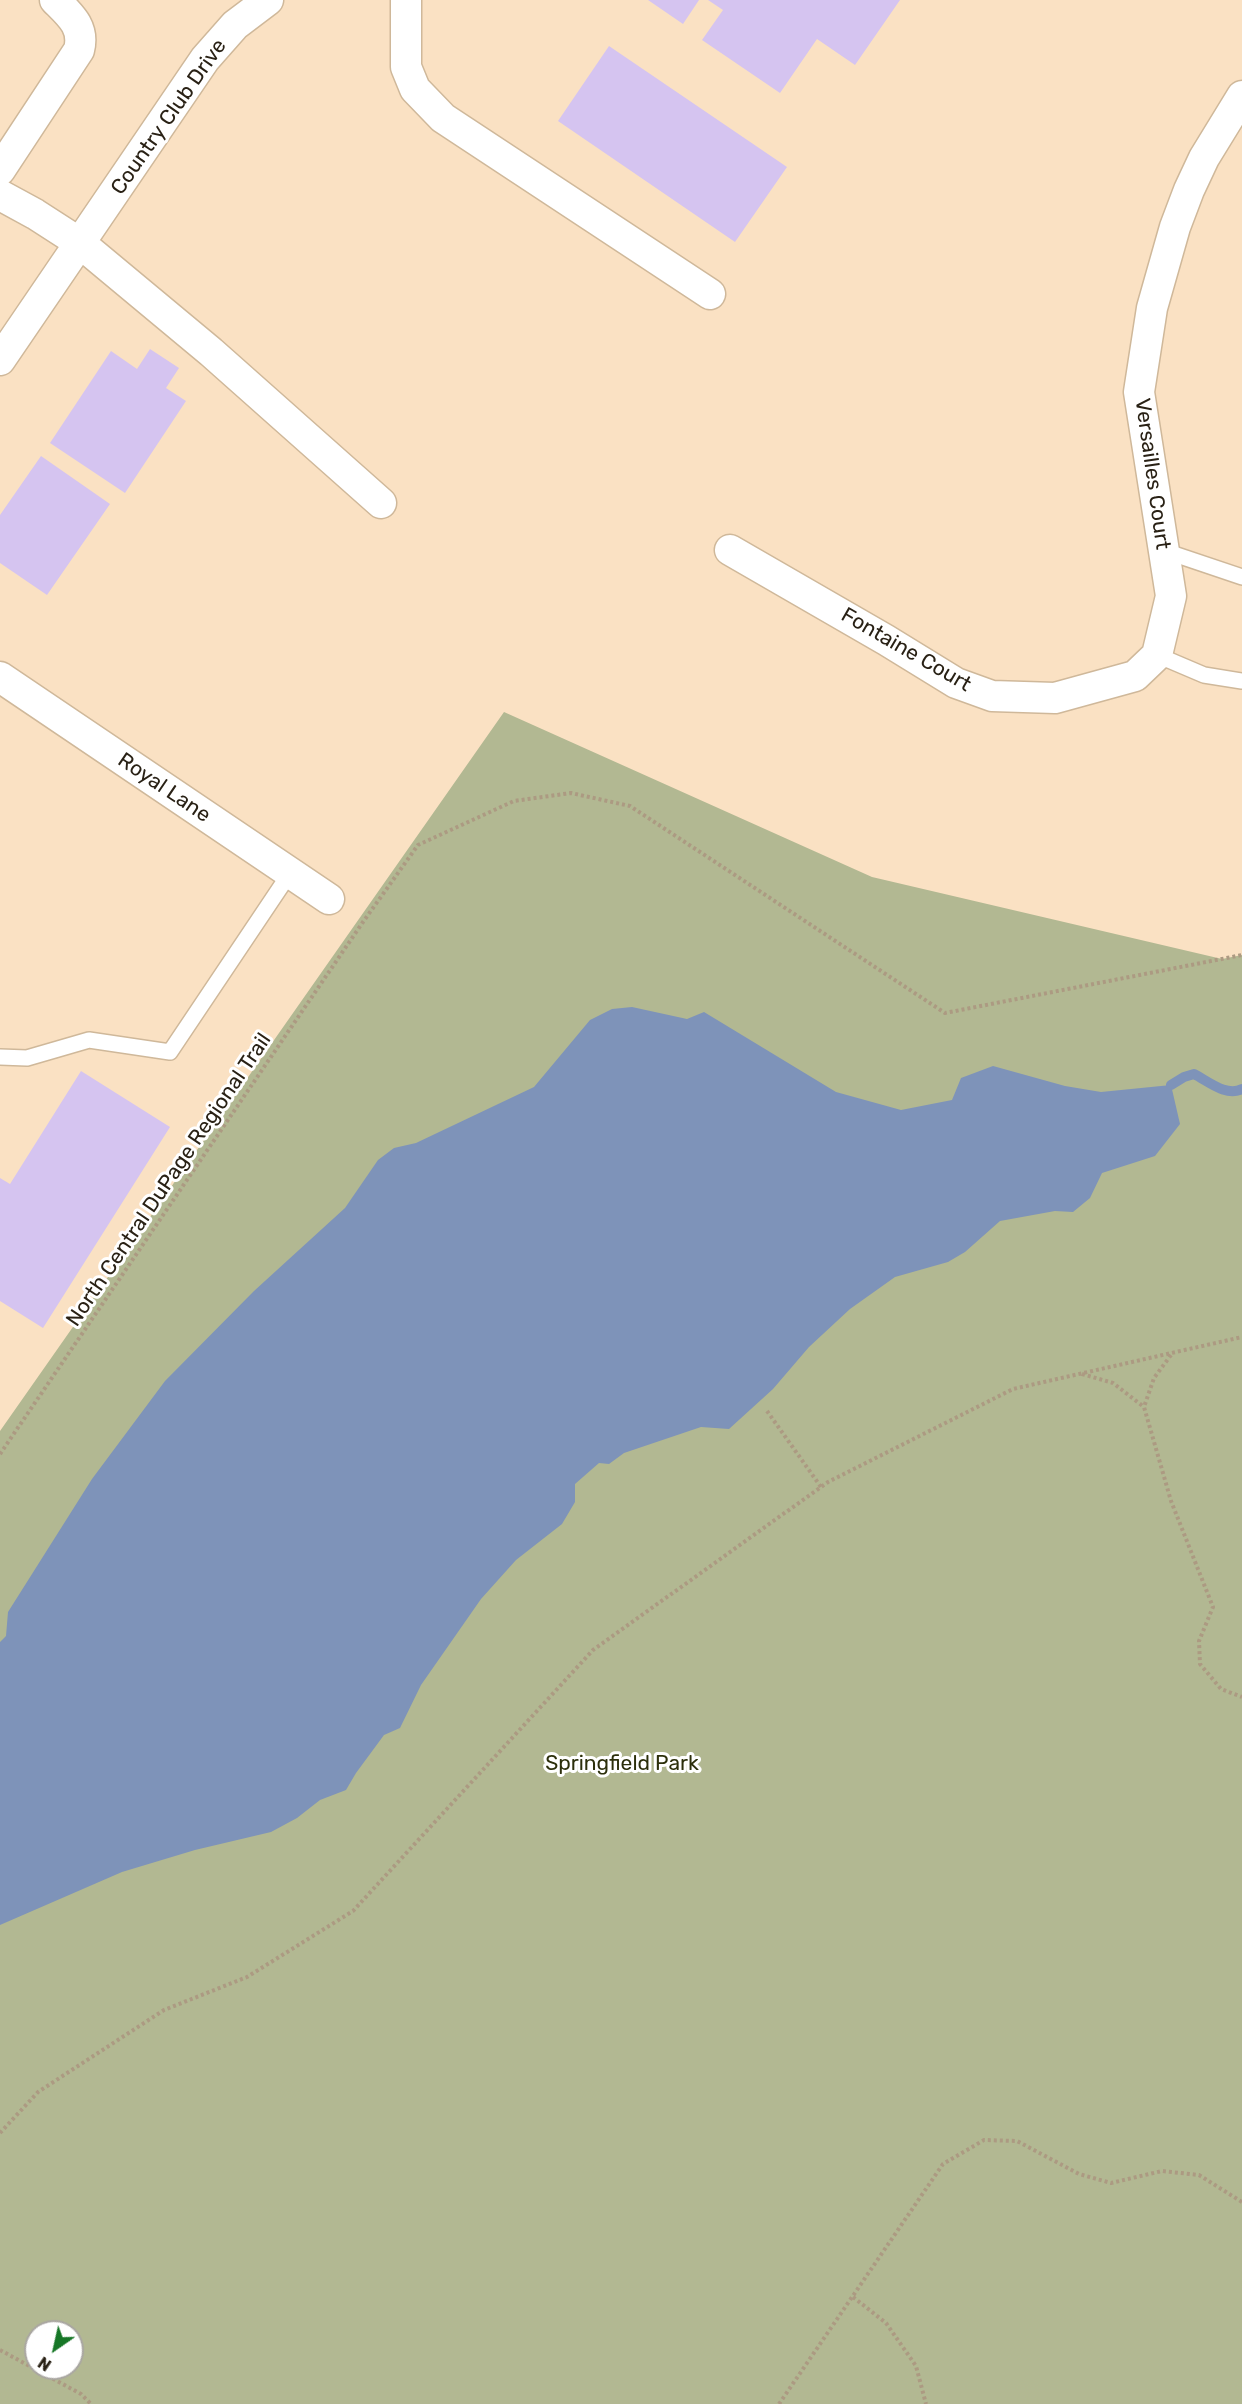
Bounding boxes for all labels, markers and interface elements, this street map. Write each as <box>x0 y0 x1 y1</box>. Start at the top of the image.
street label: Country Club Drive <box>106 34 232 200</box>
street label: Versailles Court <box>1129 397 1175 551</box>
street label: Fontaine Court <box>836 603 976 697</box>
street label: Royal Lane <box>113 748 215 828</box>
street label: North Central DuPage Regional Trail <box>61 1029 277 1331</box>
park label: Springfield Park <box>545 1751 699 1777</box>
north arrow <box>24 2320 84 2380</box>
text: N <box>35 2353 55 2375</box>

